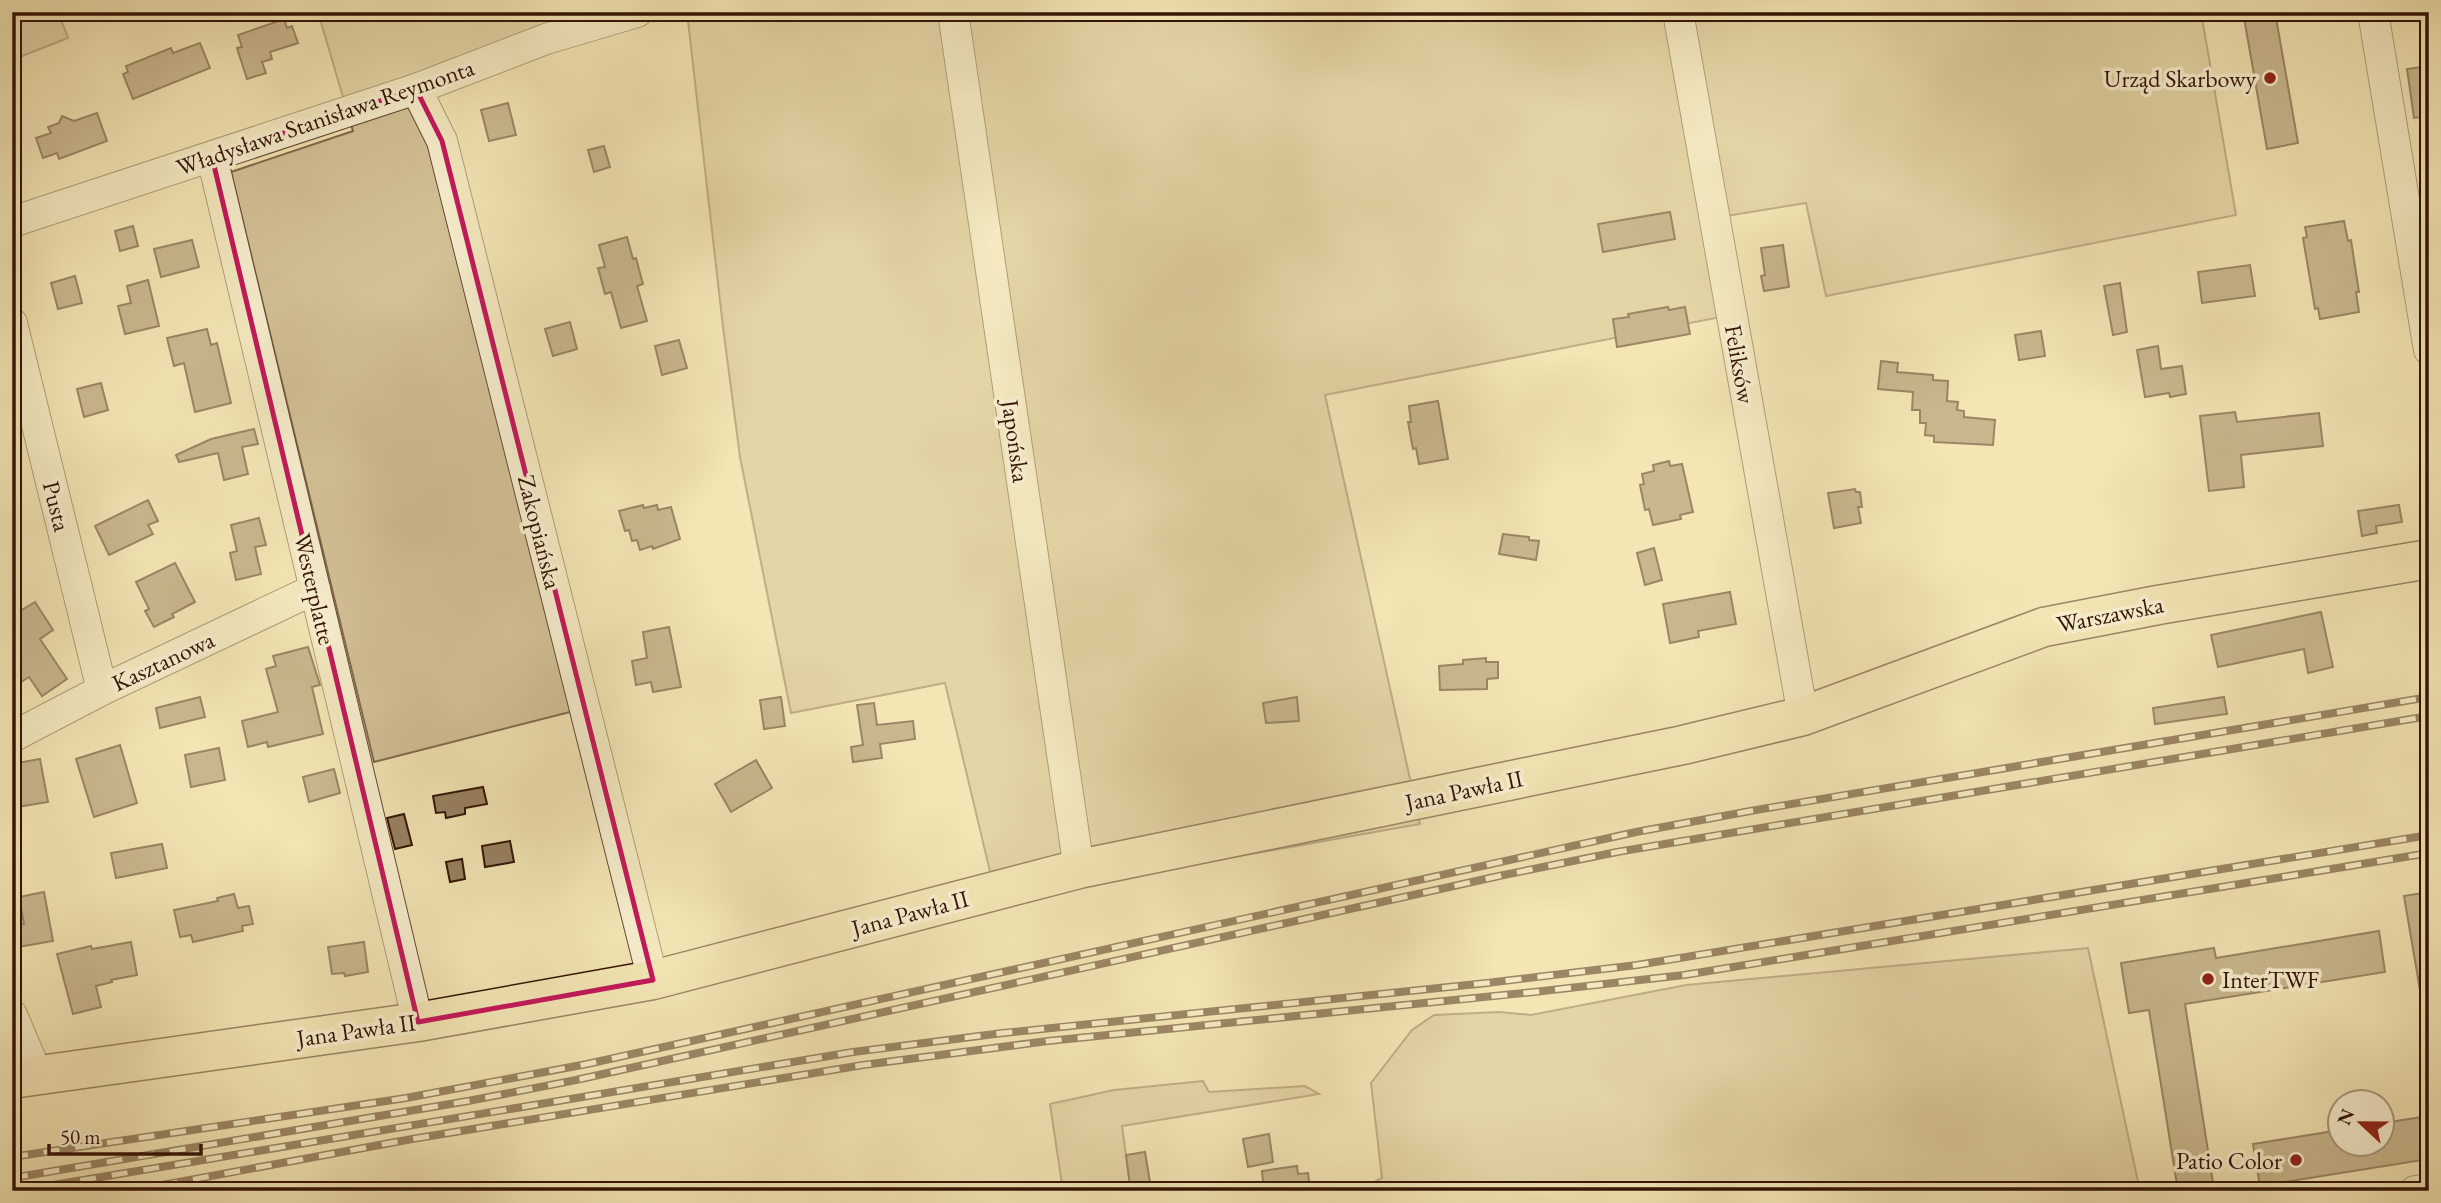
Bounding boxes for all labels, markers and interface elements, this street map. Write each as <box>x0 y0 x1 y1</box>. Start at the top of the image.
street label: Władysława Stanisława Reymonta <box>172 51 478 183</box>
place label: Urząd Skarbowy <box>2104 63 2256 94</box>
marker: Urząd Skarbowy <box>2262 70 2278 86</box>
street label: Feliksów <box>1718 322 1762 406</box>
street label: Japońska <box>995 396 1037 485</box>
street label: Zakopiańska <box>511 472 569 593</box>
street label: Pusta <box>36 478 78 535</box>
street label: Westerplatte <box>287 530 343 648</box>
street label: Warszawska <box>2054 588 2166 640</box>
street label: Kasztanowa <box>107 624 220 698</box>
street label: Jana Pawła II <box>1400 762 1526 818</box>
street label: Jana Pawła II <box>846 883 972 944</box>
place label: InterTWF <box>2222 964 2319 995</box>
marker: InterTWF <box>2200 971 2216 987</box>
street label: Jana Pawła II <box>293 1006 417 1054</box>
north arrow <box>2326 1088 2396 1158</box>
text: N <box>2331 1104 2360 1129</box>
scale bar <box>49 1112 201 1156</box>
text: 50 m <box>60 1123 101 1150</box>
place label: Patio Color <box>2176 1145 2282 1176</box>
marker: Patio Color <box>2288 1152 2304 1168</box>

